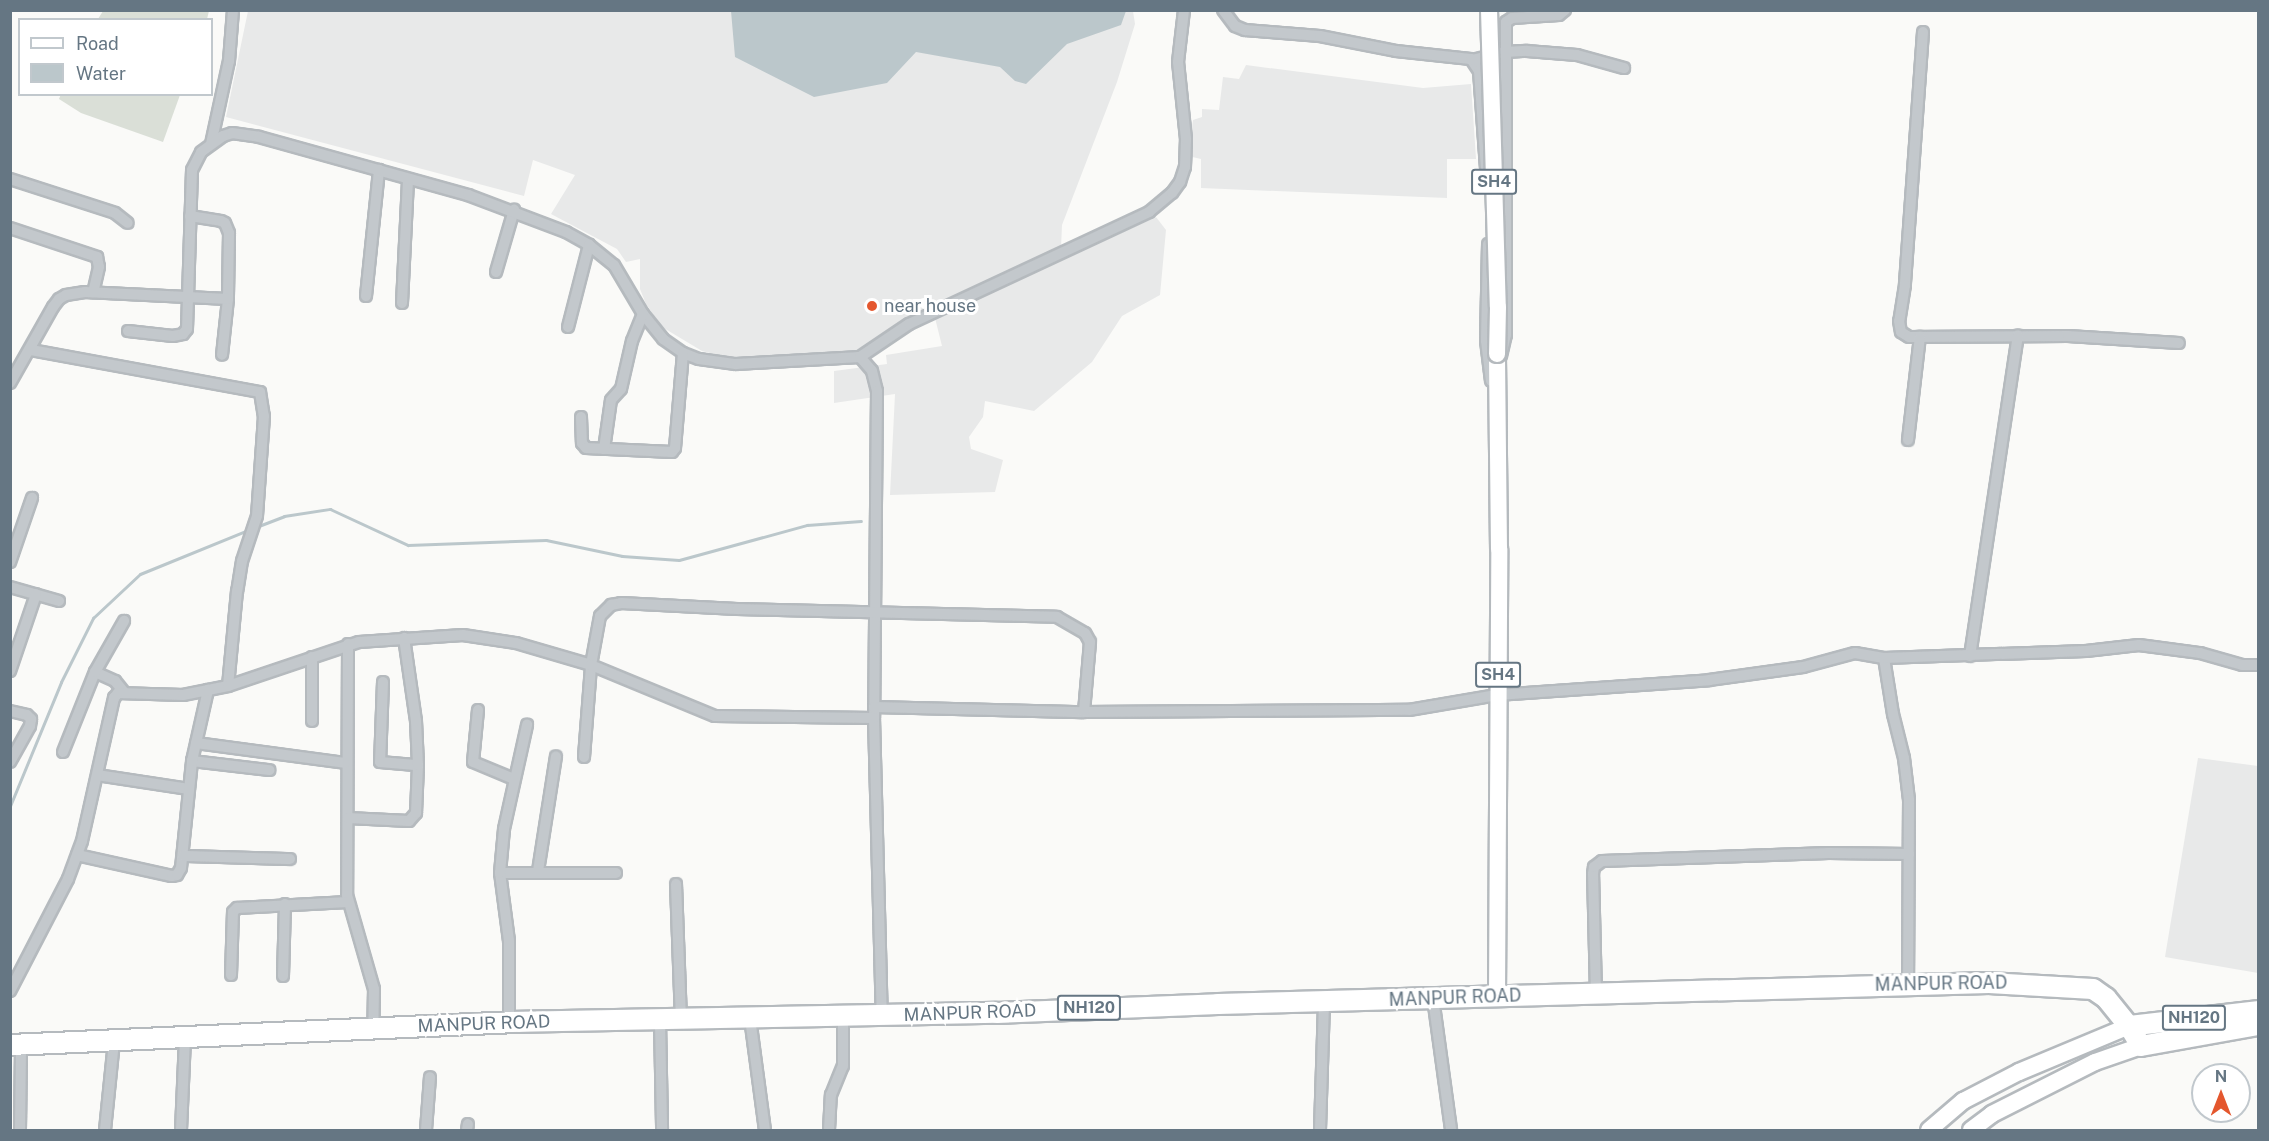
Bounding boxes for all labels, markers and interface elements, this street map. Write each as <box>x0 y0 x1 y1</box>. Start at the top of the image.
legend <box>18 18 213 96</box>
text: Road <box>76 33 119 54</box>
text: Water <box>76 63 126 84</box>
road number: SH4 <box>1470 169 1518 195</box>
place label: near house <box>884 295 976 317</box>
marker: near house <box>865 299 879 313</box>
road number: SH4 <box>1474 662 1522 688</box>
street label: MANPUR ROAD <box>1874 972 2008 996</box>
street label: MANPUR ROAD <box>1388 985 1522 1011</box>
road number: NH120 <box>1056 995 1122 1021</box>
street label: MANPUR ROAD <box>903 1000 1037 1026</box>
road number: NH120 <box>2161 1005 2227 1031</box>
street label: MANPUR ROAD <box>417 1011 551 1037</box>
north arrow <box>2191 1063 2251 1123</box>
text: N <box>2215 1067 2227 1086</box>

